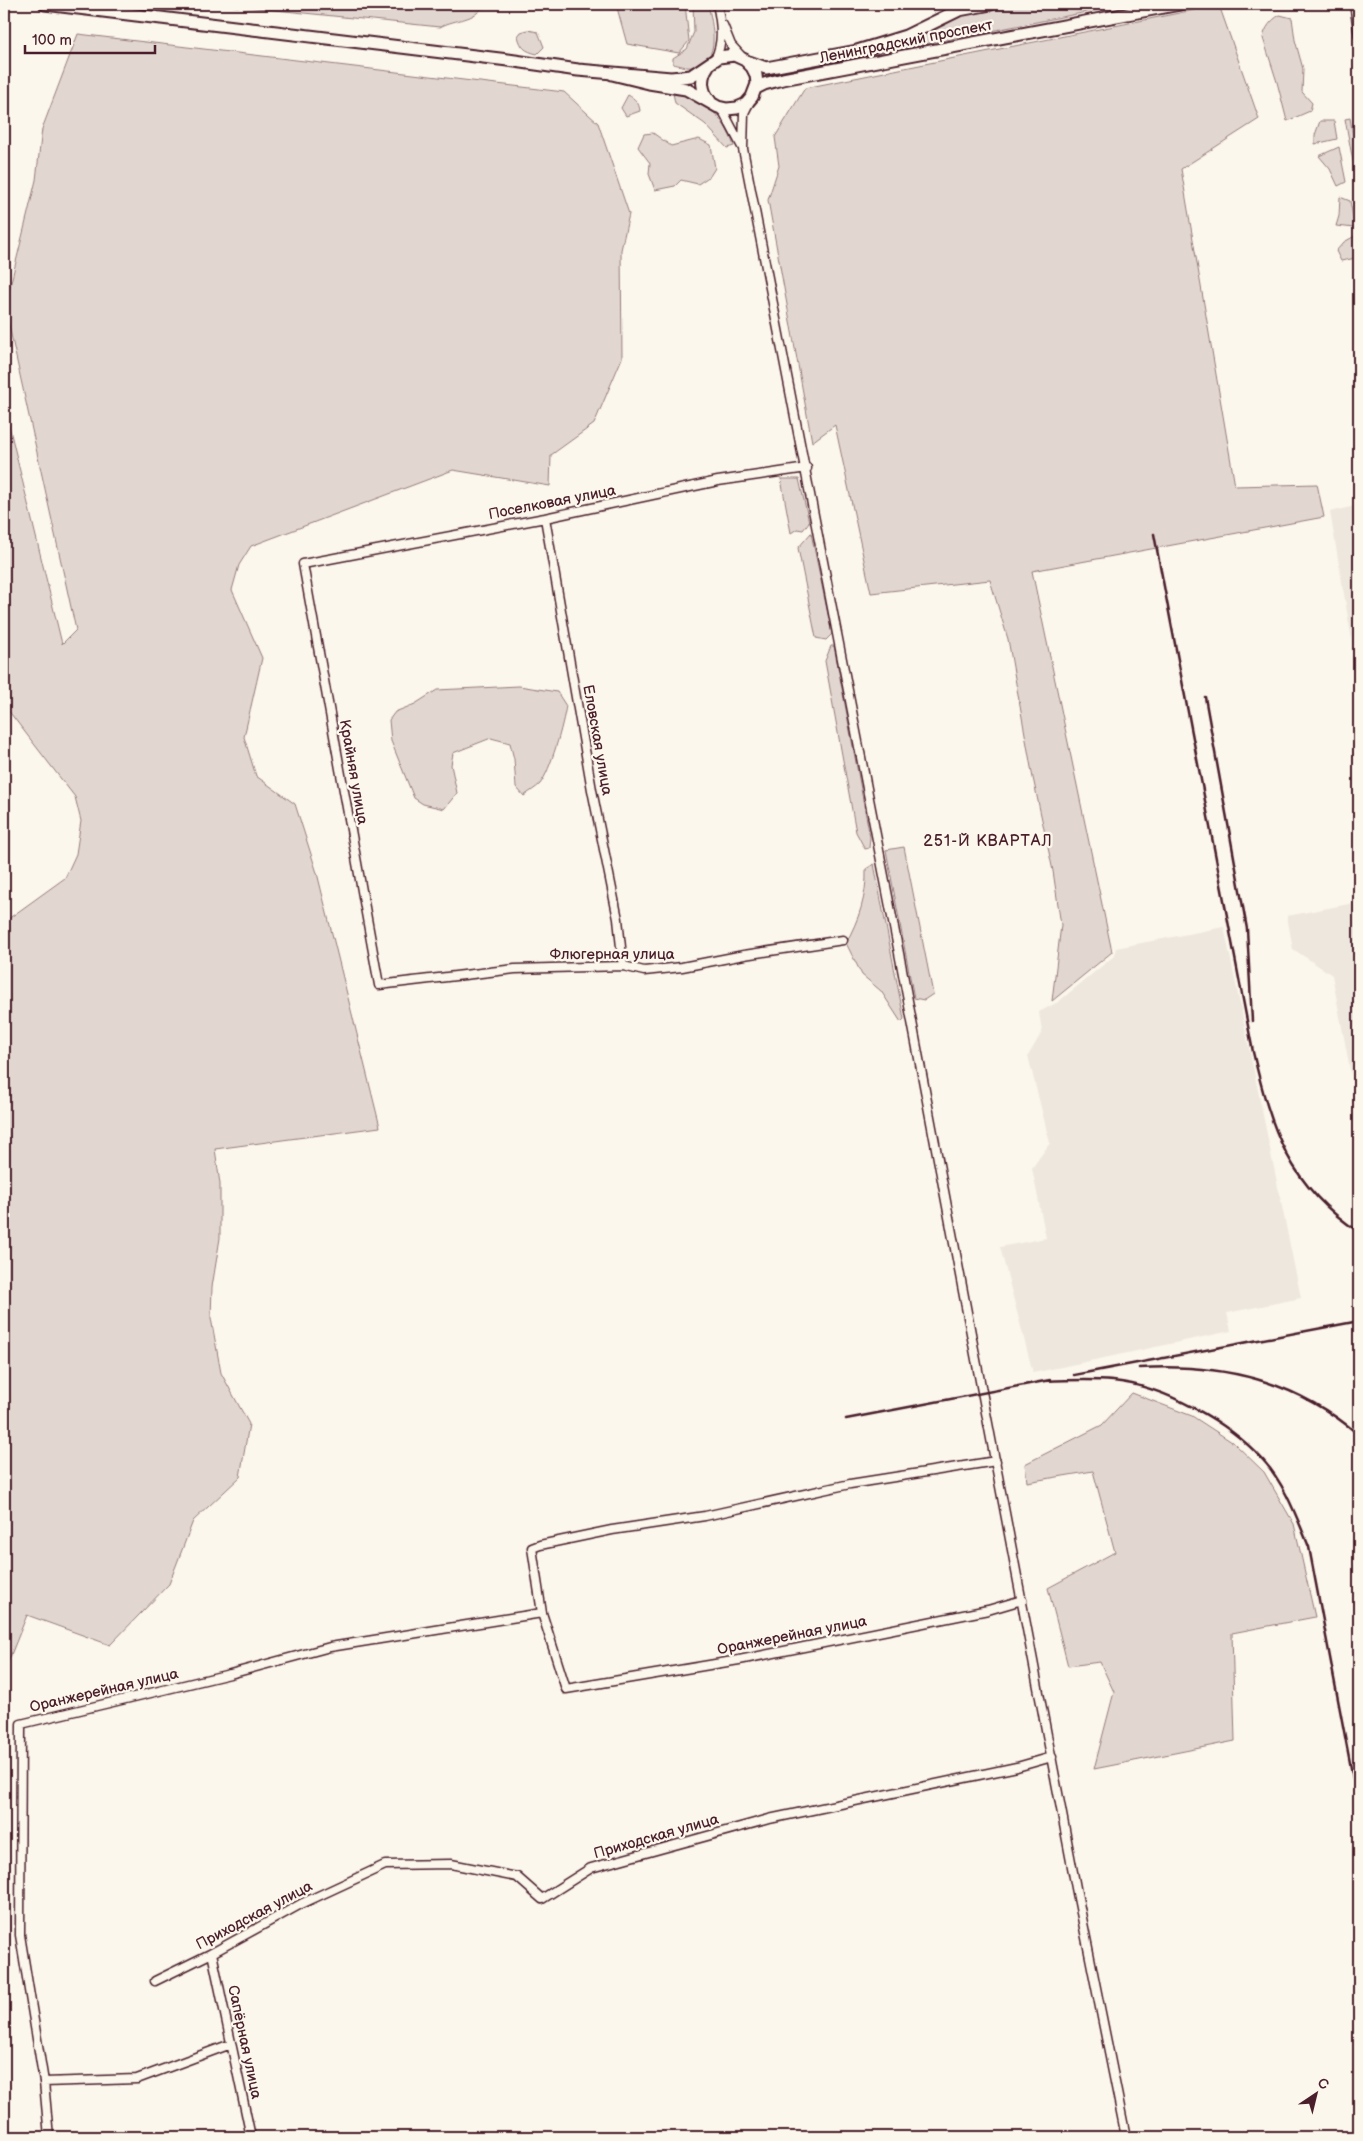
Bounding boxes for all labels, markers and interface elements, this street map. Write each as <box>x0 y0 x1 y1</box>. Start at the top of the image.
street label: Ленинградский проспект <box>817 15 994 68</box>
scale bar <box>25 22 155 54</box>
text: 100 m <box>32 31 72 50</box>
street label: Поселковая улица <box>487 481 618 524</box>
street label: Еловская улица <box>578 683 617 797</box>
street label: Крайняя улица <box>335 718 372 826</box>
district label: 251-Й КВАРТАЛ <box>923 832 1053 851</box>
street label: Флюгерная улица <box>549 945 675 964</box>
street label: Оранжерейная улица <box>716 1612 869 1659</box>
street label: Оранжерейная улица <box>28 1664 180 1717</box>
street label: Приходская улица <box>591 1810 721 1863</box>
street label: Приходская улица <box>193 1877 316 1954</box>
street label: Сапёрная улица <box>223 1984 266 2101</box>
north arrow <box>1290 2068 1340 2118</box>
text: С <box>1314 2074 1332 2094</box>

